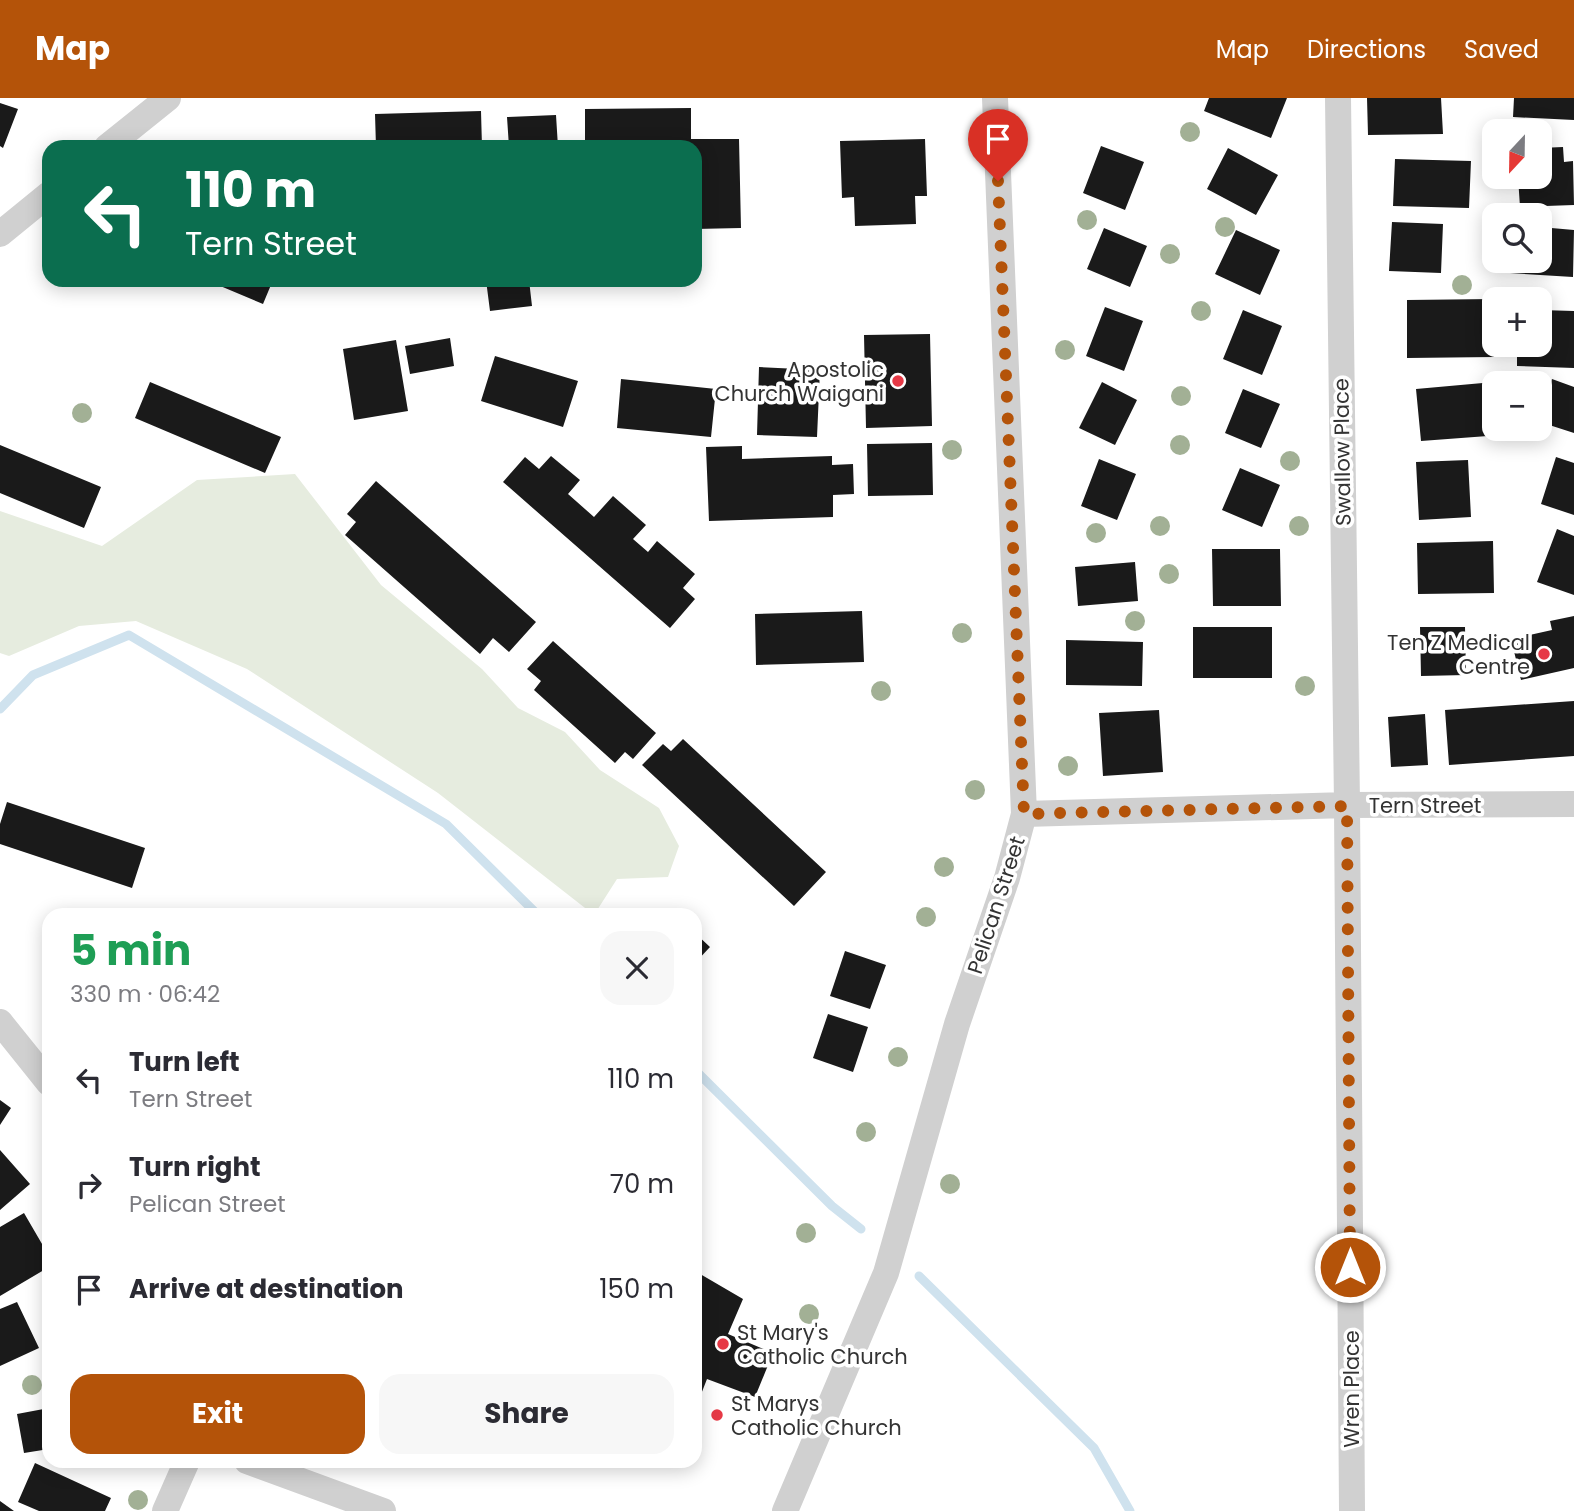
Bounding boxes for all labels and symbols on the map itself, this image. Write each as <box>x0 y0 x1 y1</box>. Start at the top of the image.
pin <box>968 109 1028 181</box>
north arrow <box>1482 119 1552 189</box>
place label: Apostolic Church Waigani <box>714 355 884 408</box>
marker: Apostolic Church Waigani <box>890 373 906 389</box>
street label: Swallow Place <box>1326 378 1358 526</box>
place label: Ten Z Medical Centre <box>1387 628 1530 681</box>
marker: Ten Z Medical Centre <box>1536 646 1552 662</box>
street label: Tern Street <box>1369 791 1481 820</box>
street label: Pelican Street <box>960 833 1032 977</box>
position arrow <box>1313 1230 1387 1304</box>
place label: St Mary's Catholic Church <box>737 1318 908 1371</box>
street label: Wren Place <box>1337 1330 1366 1448</box>
marker: St Mary's Catholic Church <box>715 1336 731 1352</box>
place label: St Marys Catholic Church <box>731 1389 902 1442</box>
marker: St Marys Catholic Church <box>709 1407 725 1423</box>

